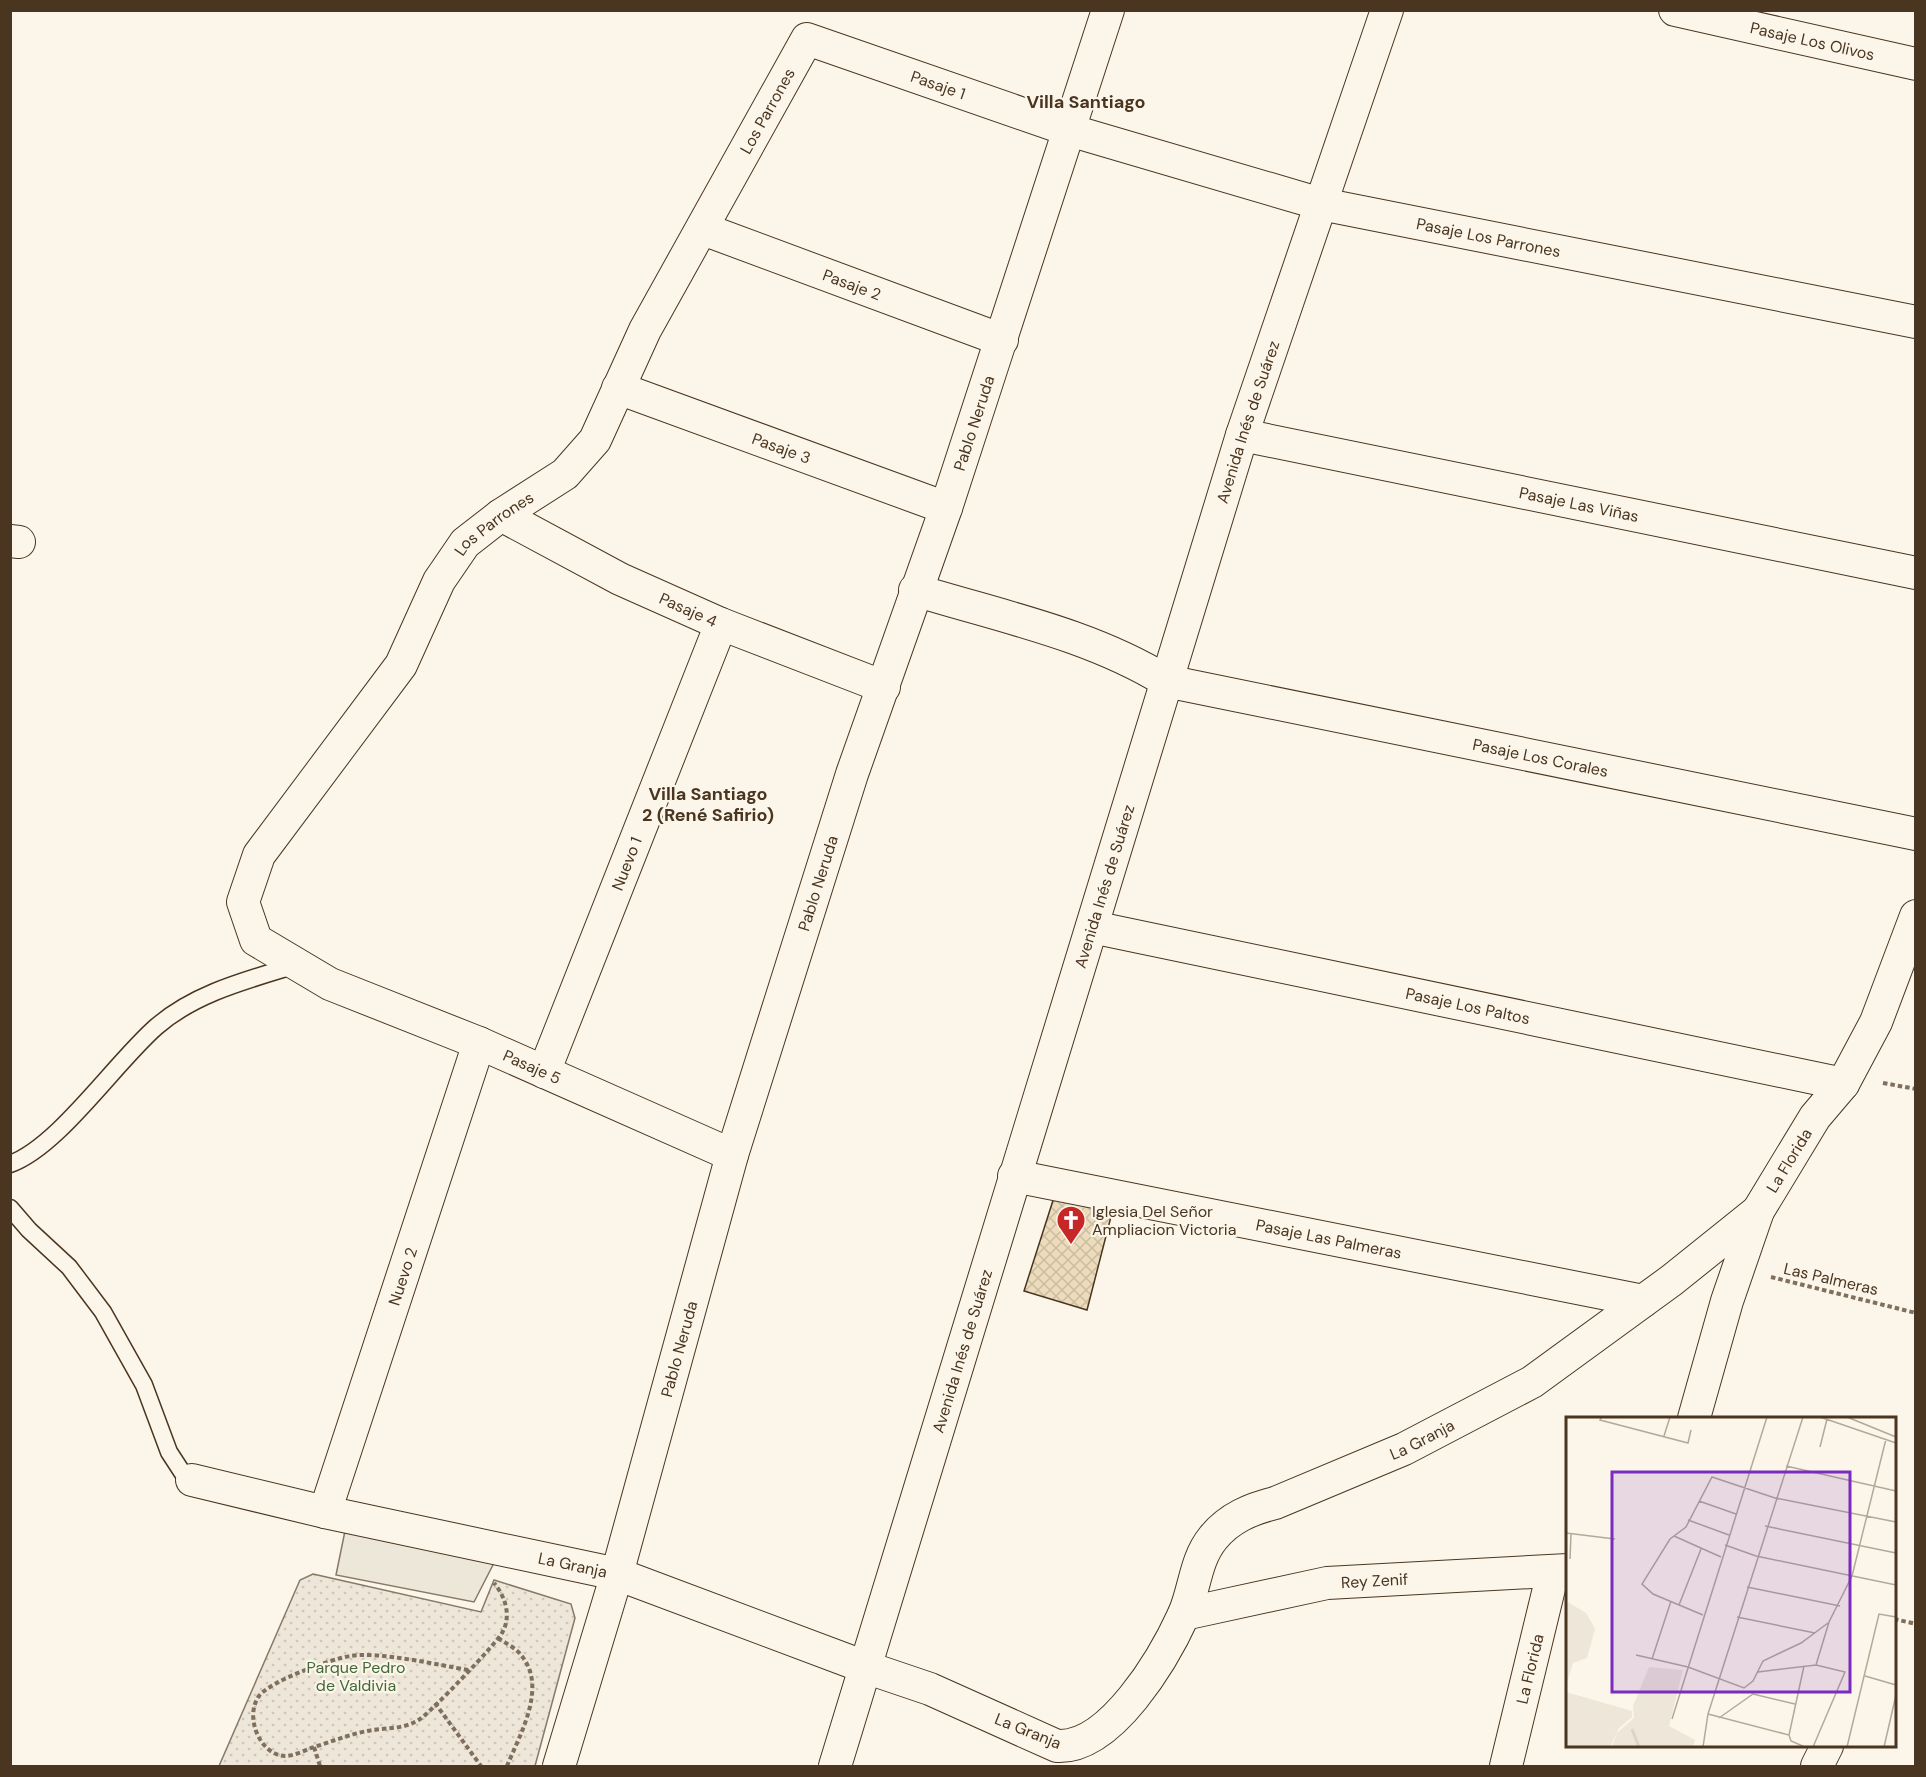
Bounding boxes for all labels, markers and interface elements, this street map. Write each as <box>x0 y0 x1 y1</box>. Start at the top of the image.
street label: Pasaje Los Olivos <box>1748 17 1877 65</box>
street label: Los Parrones <box>735 64 799 157</box>
street label: Pasaje 1 <box>908 65 968 104</box>
district label: Villa Santiago <box>1026 90 1146 114</box>
street label: Pasaje Los Parrones <box>1415 213 1563 262</box>
street label: Pasaje 2 <box>820 264 884 305</box>
street label: Avenida Inés de Suárez <box>1211 338 1284 506</box>
street label: Pablo Neruda <box>948 373 999 473</box>
street label: Pasaje 3 <box>749 427 814 468</box>
street label: Pasaje Las Viñas <box>1517 482 1641 526</box>
street label: Los Parrones <box>449 486 537 559</box>
street label: Pasaje 4 <box>656 587 721 632</box>
street label: Pasaje Los Corales <box>1471 733 1610 781</box>
district label: Villa Santiago 2 (René Safirio) <box>642 782 774 827</box>
street label: Avenida Inés de Suárez <box>1069 802 1139 971</box>
street label: Pablo Neruda <box>793 833 842 934</box>
street label: Nuevo 1 <box>606 834 646 893</box>
street label: Pasaje Los Paltos <box>1404 982 1532 1029</box>
street label: Pasaje 5 <box>500 1045 564 1089</box>
street label: La Florida <box>1761 1124 1816 1196</box>
place label: Iglesia Del Señor Ampliacion Victoria <box>1092 1201 1236 1240</box>
church icon: Iglesia Del Señor Ampliacion Victoria <box>1055 1204 1087 1246</box>
street label: Pasaje Las Palmeras <box>1254 1214 1404 1263</box>
street label: Nuevo 2 <box>383 1245 422 1308</box>
street label: Las Palmeras <box>1782 1258 1880 1300</box>
street label: Avenida Inés de Suárez <box>927 1267 997 1435</box>
street label: Pablo Neruda <box>656 1298 702 1399</box>
street label: La Granja <box>1386 1414 1458 1464</box>
inset map <box>1566 1417 1896 1747</box>
street label: La Granja <box>536 1547 609 1582</box>
street label: Rey Zenif <box>1340 1568 1409 1593</box>
street label: La Florida <box>1511 1632 1548 1706</box>
park label: Parque Pedro de Valdivia <box>307 1657 405 1696</box>
street label: La Granja <box>992 1708 1064 1754</box>

